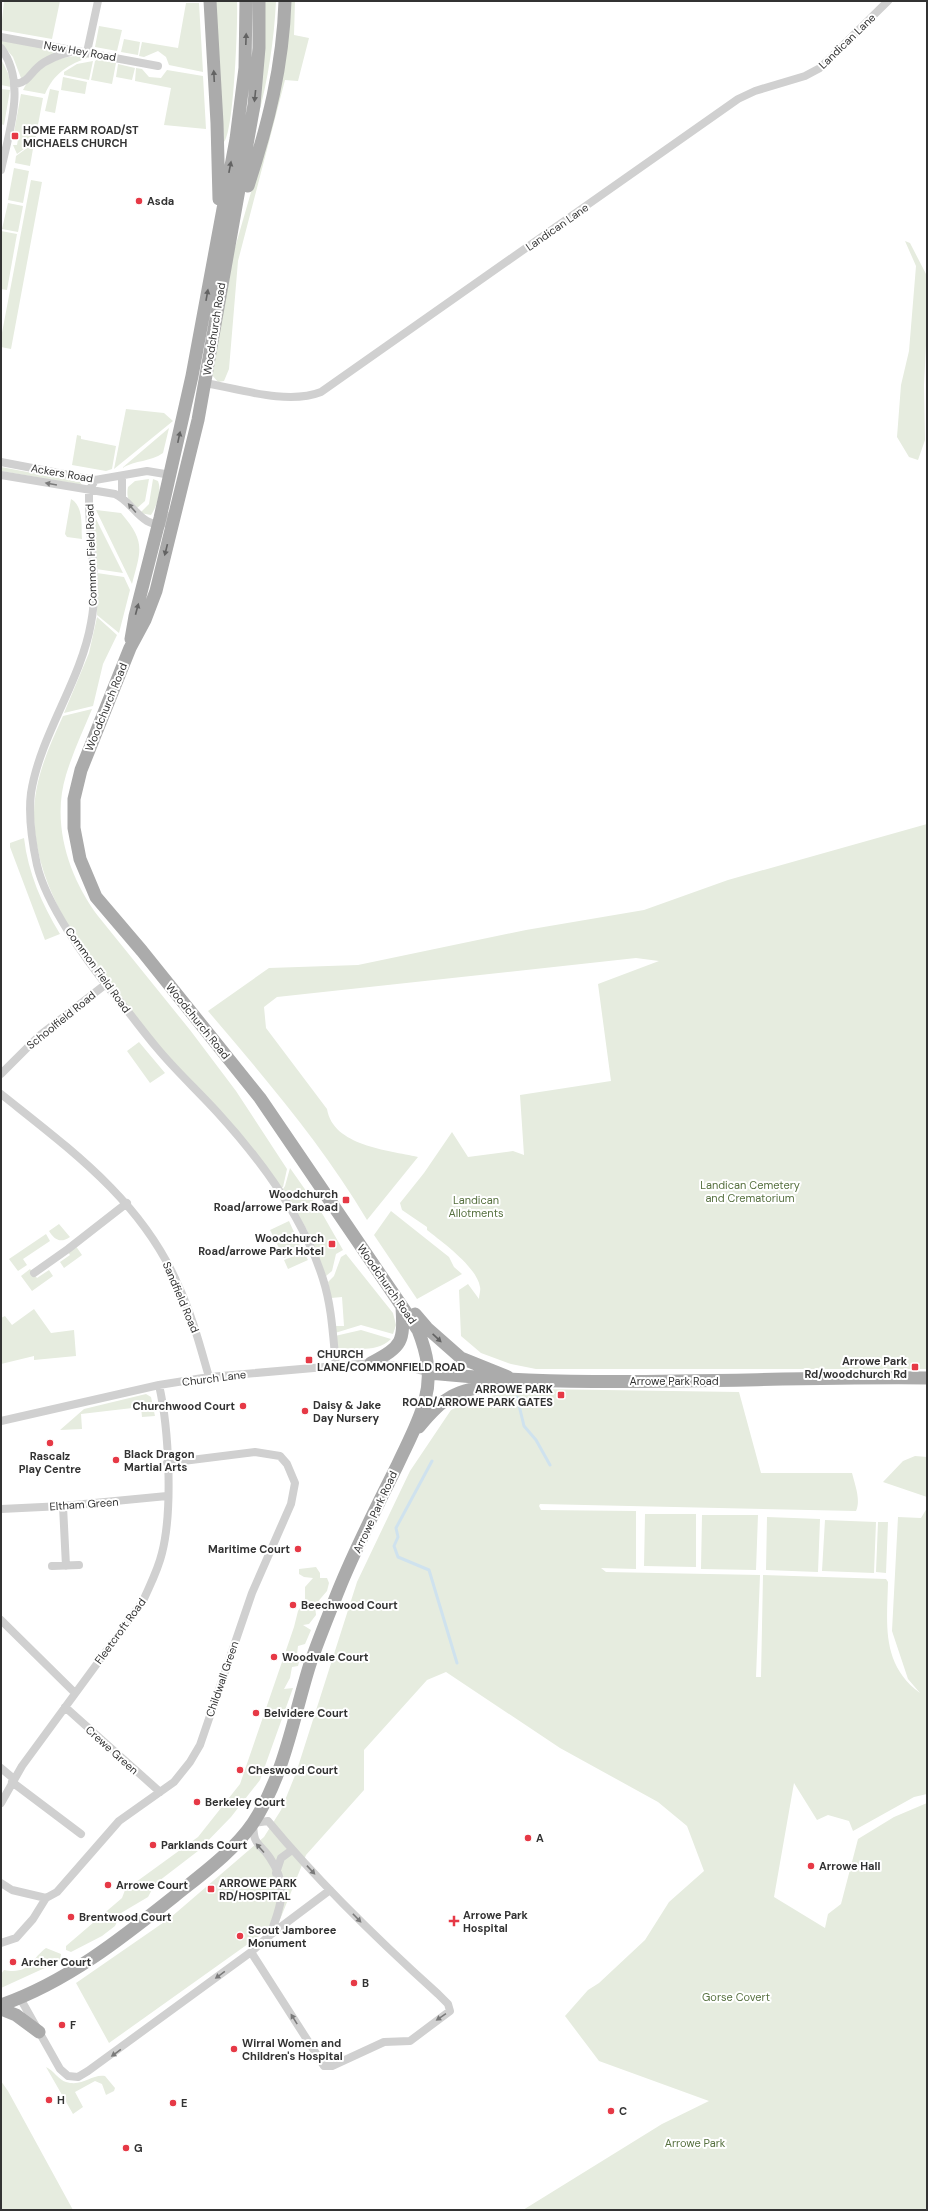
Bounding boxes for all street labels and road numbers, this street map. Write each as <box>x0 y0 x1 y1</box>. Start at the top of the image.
street label: Landican Lane <box>816 10 878 72</box>
street label: New Hey Road <box>43 38 117 64</box>
street label: Landican Lane <box>523 200 591 254</box>
street label: Woodchurch Road <box>200 281 228 377</box>
street label: Ackers Road <box>30 461 94 485</box>
street label: Common Field Road <box>82 503 100 606</box>
street label: Woodchurch Road <box>82 661 130 753</box>
street label: Common Field Road <box>62 924 134 1016</box>
street label: Woodchurch Road <box>163 980 233 1062</box>
street label: Schoolfield Road <box>24 988 98 1052</box>
street label: Woodchurch Road <box>354 1241 420 1327</box>
street label: Sandfield Road <box>160 1259 202 1335</box>
street label: Church Lane <box>181 1367 247 1389</box>
street label: Arrowe Park Road <box>629 1374 719 1388</box>
street label: Arrowe Park Road <box>350 1469 400 1555</box>
street label: Eltham Green <box>49 1495 119 1513</box>
street label: Fleetcroft Road <box>91 1595 149 1667</box>
street label: Childwall Green <box>202 1639 242 1719</box>
street label: Crewe Green <box>83 1723 141 1777</box>

